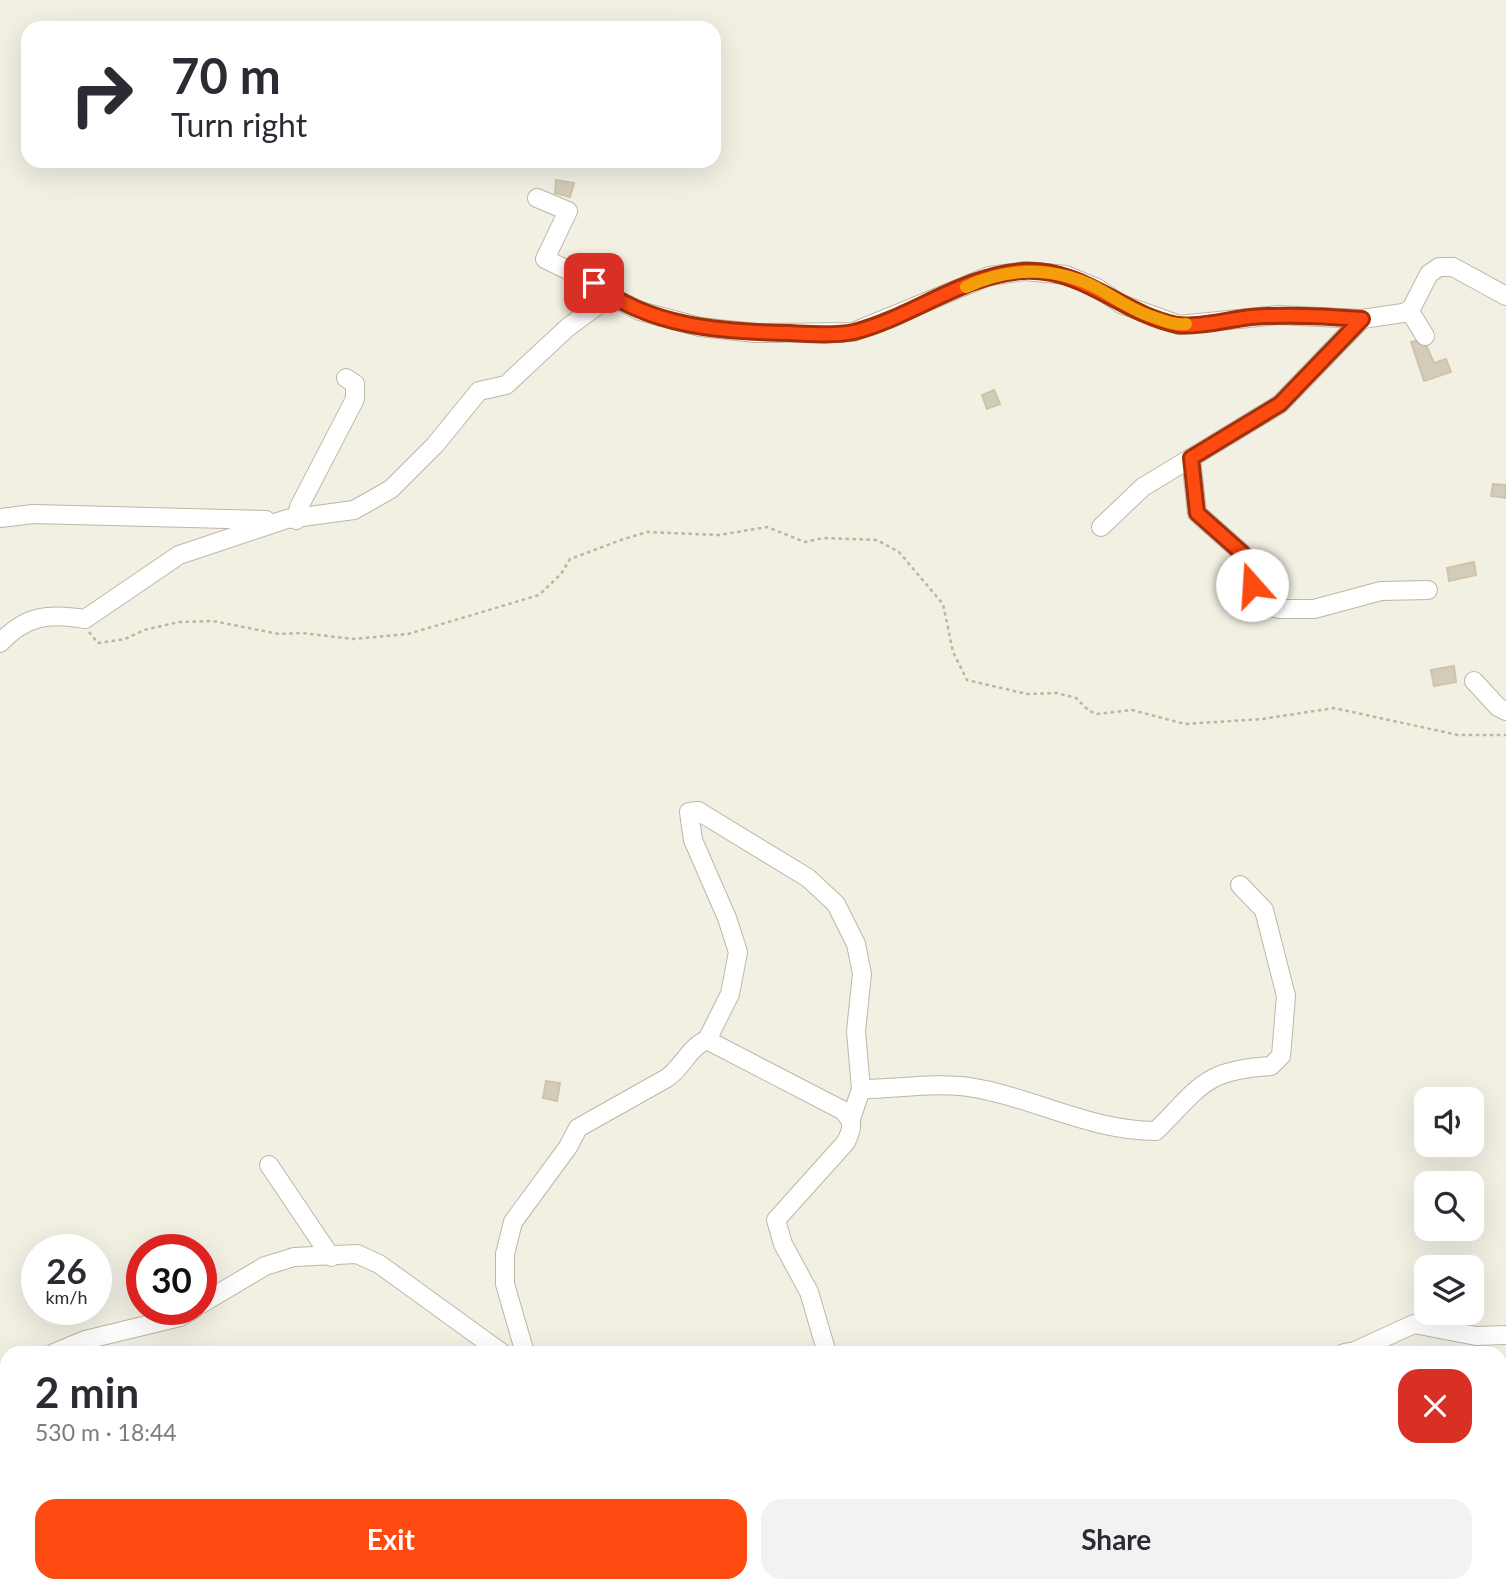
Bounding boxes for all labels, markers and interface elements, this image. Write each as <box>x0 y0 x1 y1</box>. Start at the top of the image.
text: 70 m <box>171 46 281 104</box>
icon: right <box>56 49 147 140</box>
text: Turn right <box>171 105 307 144</box>
pin <box>564 253 624 313</box>
icon: arrive <box>575 264 613 302</box>
position arrow <box>1215 548 1289 622</box>
map controls <box>1414 1087 1484 1325</box>
button: sound <box>1414 1087 1484 1157</box>
button: search <box>1414 1171 1484 1241</box>
speed limit sign: 30 <box>126 1234 217 1325</box>
text: 26 <box>46 1249 87 1291</box>
button: layers <box>1414 1255 1484 1325</box>
text: km/h <box>45 1286 88 1308</box>
text: 2 min <box>35 1367 139 1417</box>
button: close <box>1398 1369 1472 1443</box>
text: 530 m · 18:44 <box>35 1418 177 1446</box>
button: Exit <box>35 1499 747 1579</box>
button: Share <box>761 1499 1472 1579</box>

